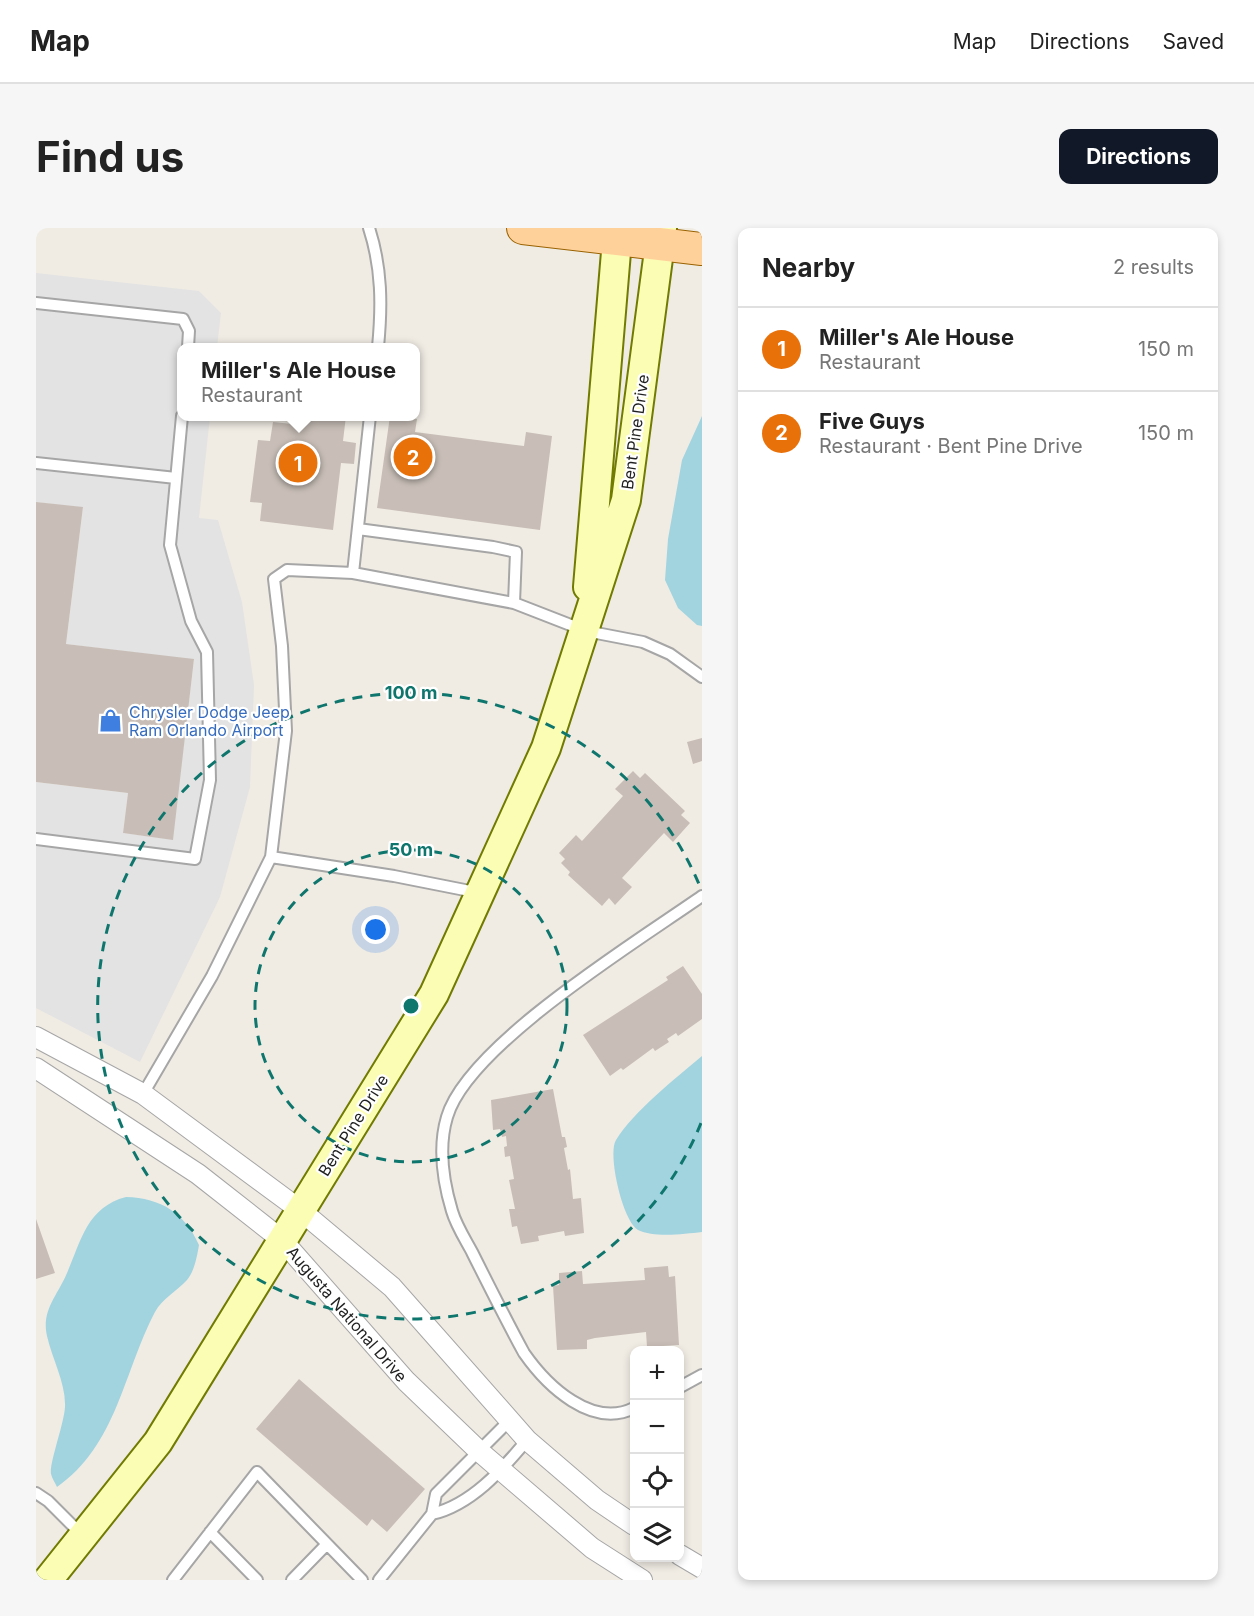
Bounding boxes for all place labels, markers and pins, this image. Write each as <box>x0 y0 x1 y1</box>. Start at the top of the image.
pin: 2 <box>394 434 433 480</box>
pin: 1 <box>278 440 318 486</box>
place label: Chrysler Dodge Jeep Ram Orlando Airport <box>129 702 290 740</box>
shop icon: Chrysler Dodge Jeep Ram Orlando Airport <box>98 708 124 734</box>
centre of rings <box>401 996 421 1016</box>

